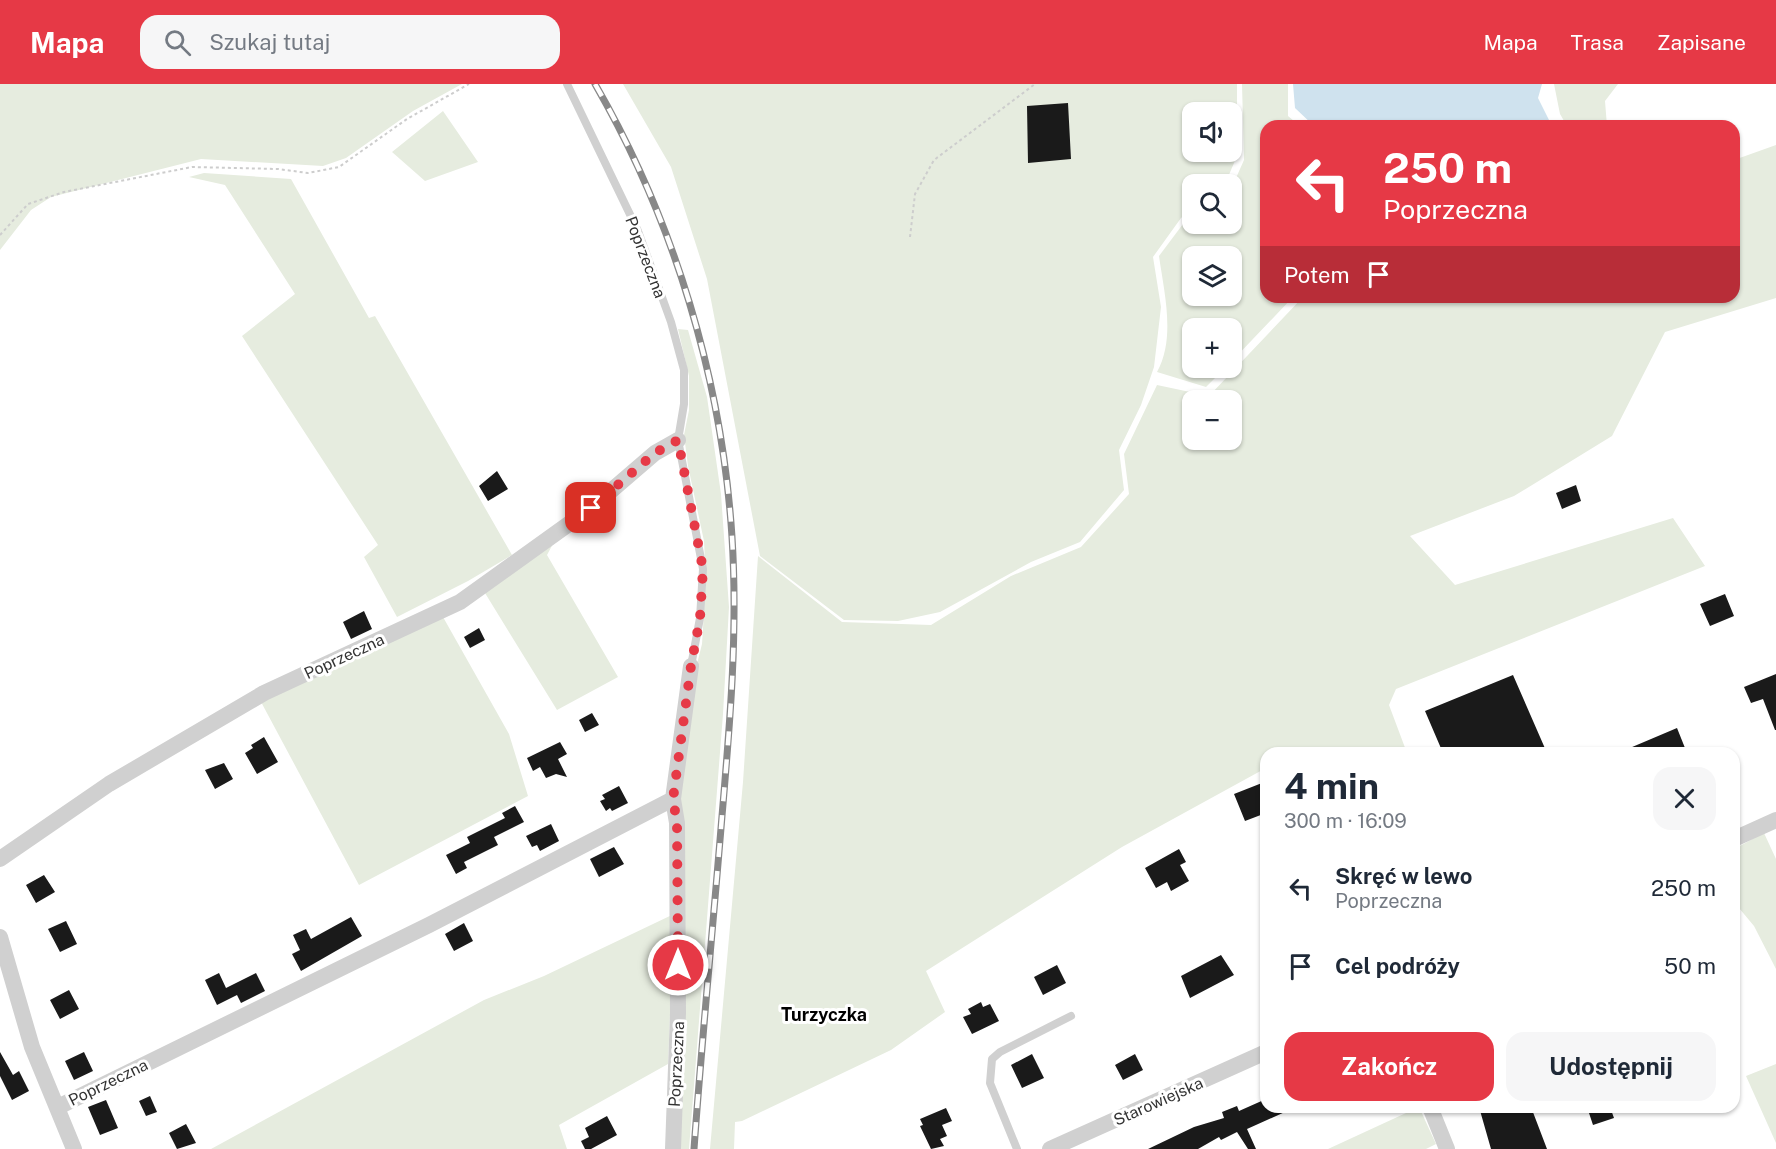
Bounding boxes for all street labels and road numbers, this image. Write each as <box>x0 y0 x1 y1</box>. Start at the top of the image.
street label: Poprzeczna <box>621 214 670 301</box>
street label: Poprzeczna <box>301 630 387 683</box>
street label: Poprzeczna <box>665 1021 688 1107</box>
street label: Poprzeczna <box>65 1055 151 1110</box>
street label: Starowiejska <box>1111 1073 1206 1130</box>

